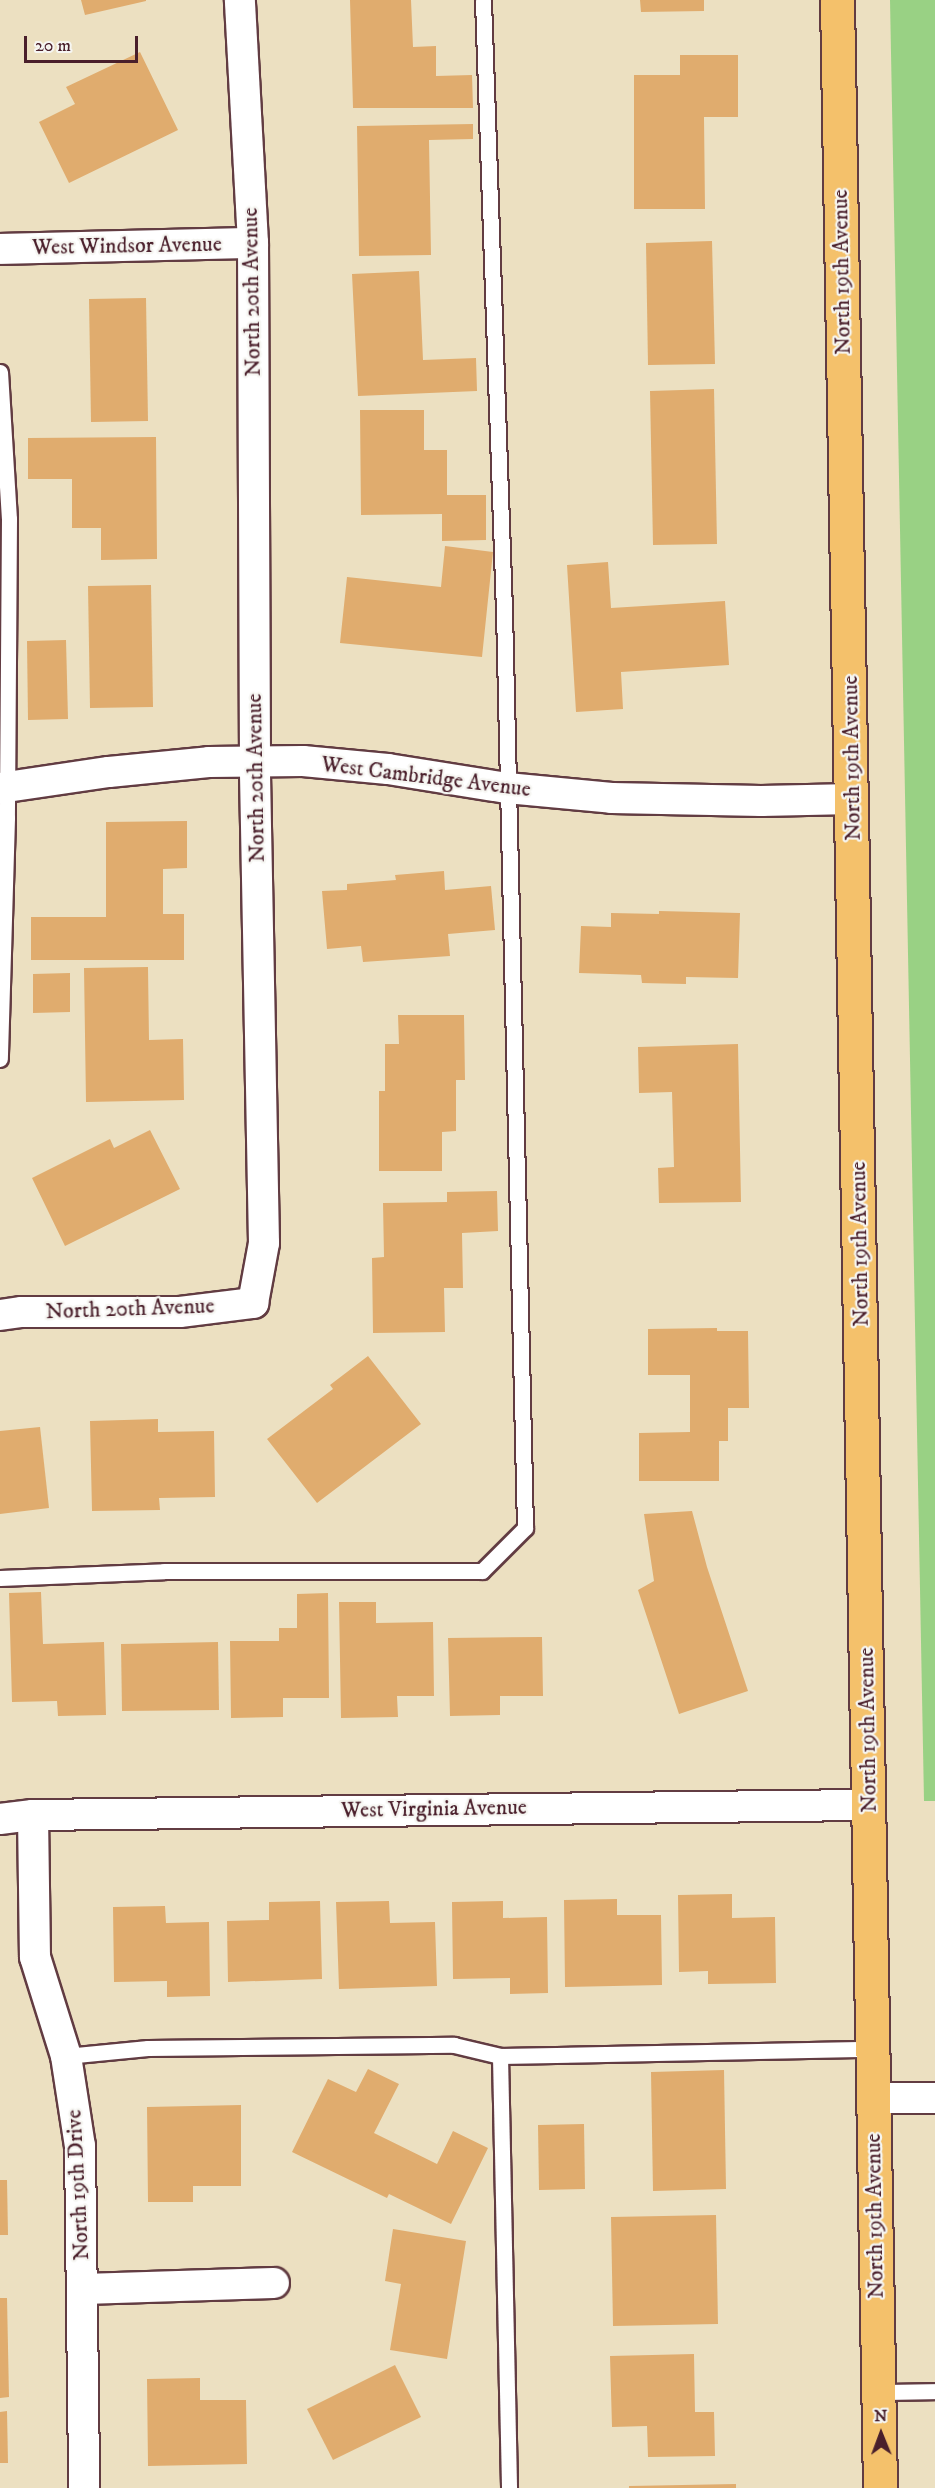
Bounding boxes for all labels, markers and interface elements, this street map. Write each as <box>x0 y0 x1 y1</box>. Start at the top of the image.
scale bar <box>27 24 141 62</box>
text: 20 m <box>35 35 71 57</box>
street label: North 19th Avenue <box>827 189 857 355</box>
street label: North 20th Avenue <box>237 207 267 377</box>
street label: West Windsor Avenue <box>32 231 222 261</box>
street label: North 19th Avenue <box>837 675 867 841</box>
street label: North 20th Avenue <box>241 693 271 863</box>
street label: West Cambridge Avenue <box>320 751 532 803</box>
street label: North 19th Avenue <box>845 1161 875 1327</box>
street label: North 20th Avenue <box>45 1293 215 1325</box>
street label: North 19th Avenue <box>853 1647 883 1813</box>
street label: West Virginia Avenue <box>341 1794 527 1824</box>
street label: North 19th Drive <box>61 2109 95 2261</box>
street label: North 19th Avenue <box>860 2133 890 2299</box>
north arrow <box>851 2404 911 2464</box>
text: N <box>874 2406 887 2426</box>

